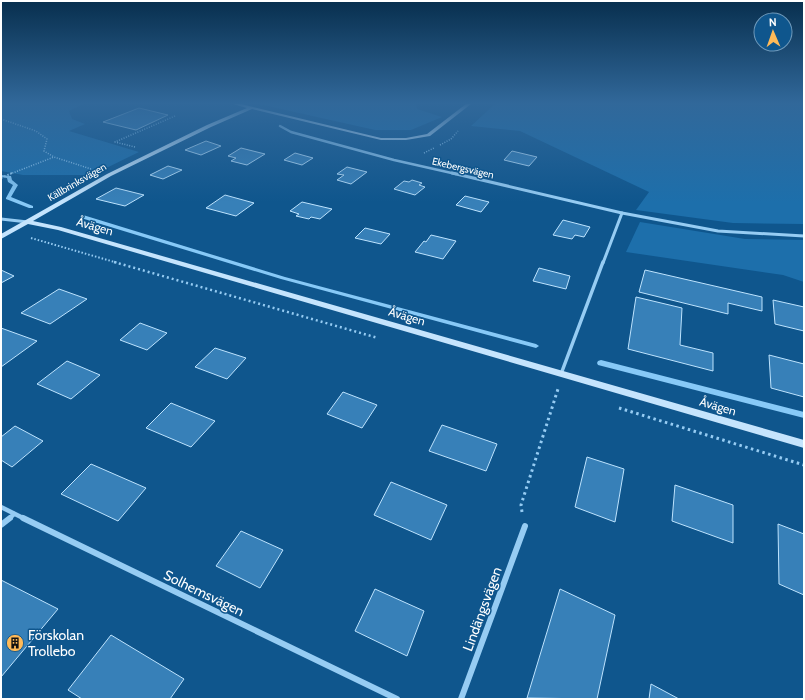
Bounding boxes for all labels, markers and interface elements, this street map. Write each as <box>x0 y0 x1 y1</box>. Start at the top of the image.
north arrow <box>753 12 793 52</box>
text: N <box>769 15 777 29</box>
street label: Ekebergsvägen <box>431 155 496 182</box>
street label: Källbrinksvägen <box>45 160 109 204</box>
street label: Åvägen <box>75 214 115 238</box>
street label: Åvägen <box>387 304 427 328</box>
street label: Åvägen <box>698 394 738 418</box>
street label: Lindängsvägen <box>458 564 506 654</box>
street label: Solhemsvägen <box>161 566 247 620</box>
place label: Förskolan Trollebo <box>28 626 84 660</box>
building icon: Förskolan Trollebo <box>5 633 25 653</box>

